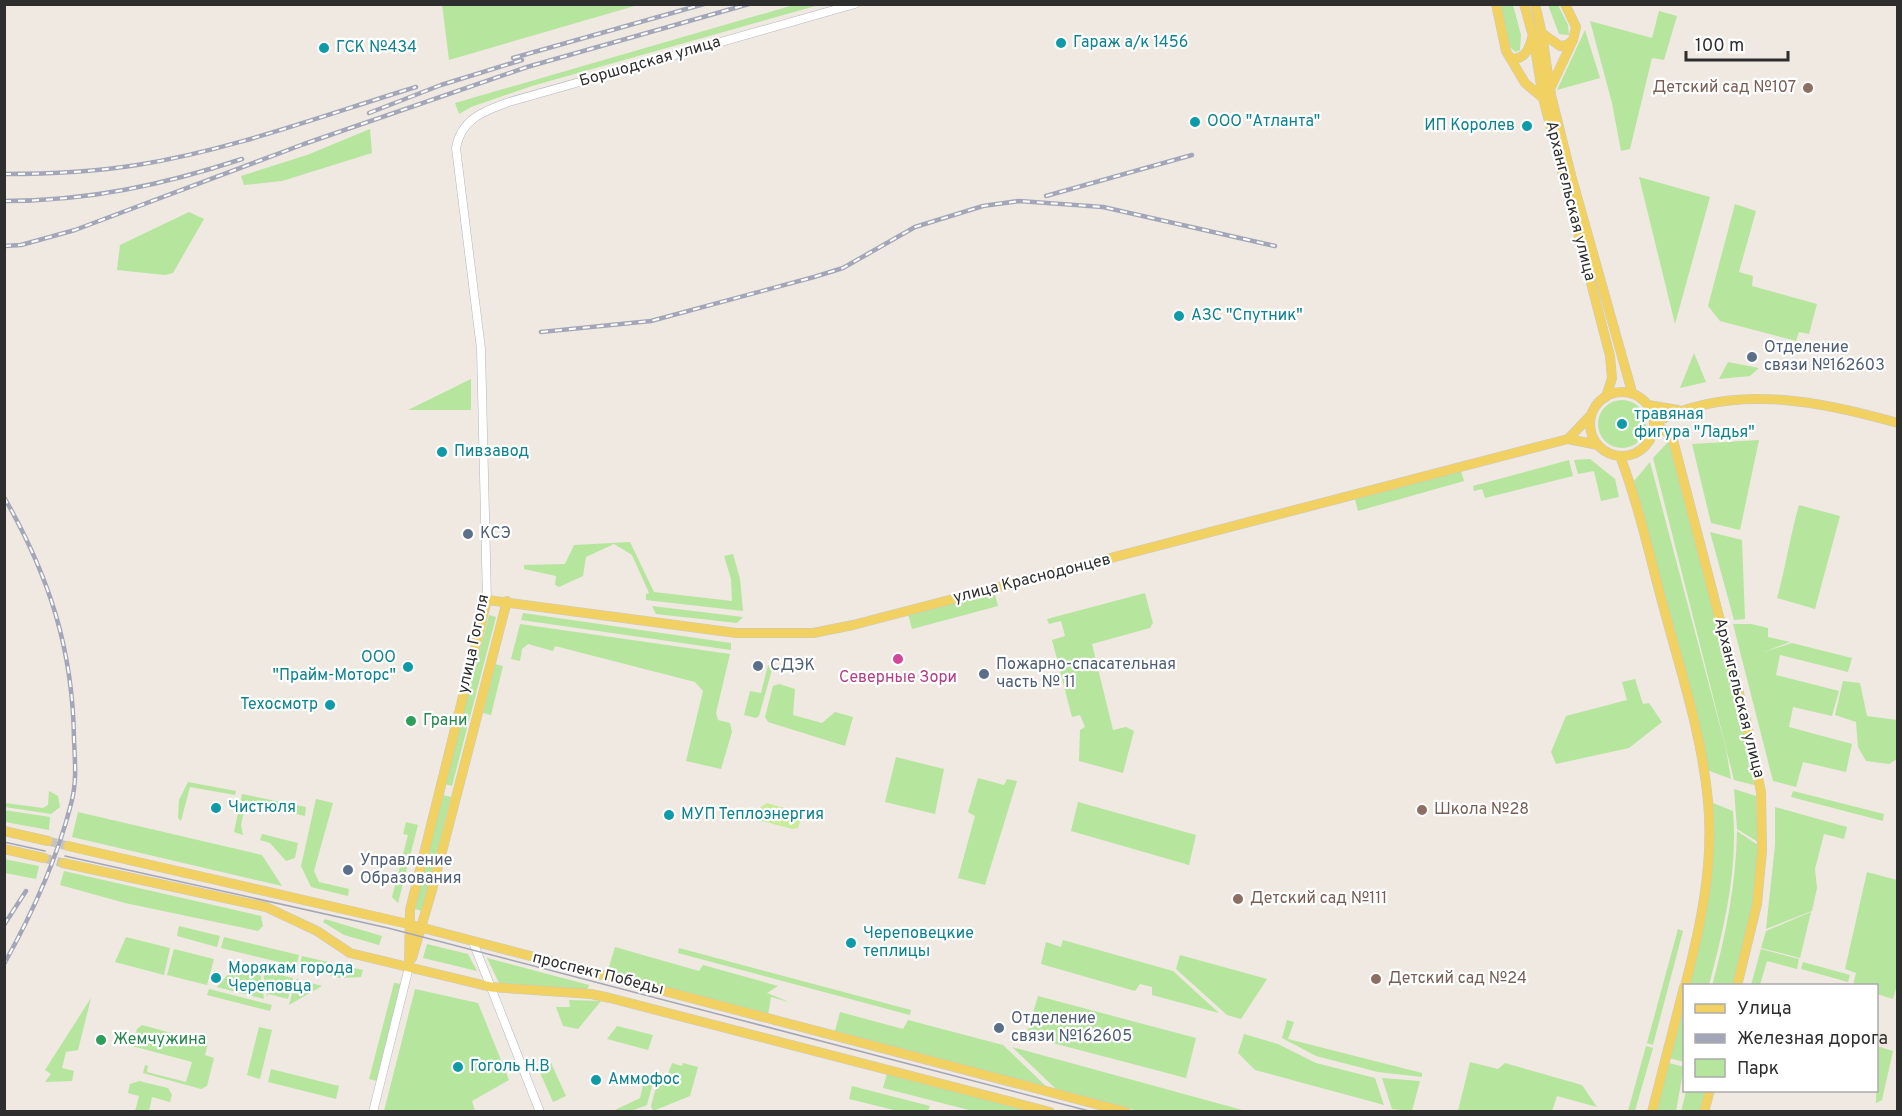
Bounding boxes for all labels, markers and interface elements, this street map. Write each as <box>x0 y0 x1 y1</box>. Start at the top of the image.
scale bar <box>1686 24 1788 62</box>
street label: Боршодская улица <box>577 32 723 92</box>
place label: Гараж а/к 1456 <box>1073 33 1188 53</box>
text: 100 m <box>1695 35 1744 58</box>
marker: Гараж а/к 1456 <box>1054 36 1068 50</box>
place label: ГСК №434 <box>336 38 417 58</box>
marker: ГСК №434 <box>317 41 331 55</box>
place label: Детский сад №107 <box>1653 78 1796 98</box>
marker: Детский сад №107 <box>1801 81 1815 95</box>
place label: ООО "Атланта" <box>1207 112 1320 132</box>
marker: ООО "Атланта" <box>1188 115 1202 129</box>
place label: ИП Королев <box>1424 116 1515 136</box>
marker: ИП Королев <box>1520 119 1534 133</box>
street label: Архангельская улица <box>1540 119 1600 283</box>
place label: АЗС "Спутник" <box>1191 306 1303 326</box>
marker: АЗС "Спутник" <box>1172 309 1186 323</box>
place label: Отделение связи №162603 <box>1764 338 1885 376</box>
marker: Отделение связи №162603 <box>1745 350 1759 364</box>
place label: травяная фигура "Ладья" <box>1634 405 1755 443</box>
marker: травяная фигура "Ладья" <box>1615 417 1629 431</box>
place label: Пивзавод <box>454 442 529 462</box>
marker: Пивзавод <box>435 445 449 459</box>
place label: КСЭ <box>480 524 511 544</box>
marker: КСЭ <box>461 527 475 541</box>
street label: улица Краснодонцев <box>951 550 1113 608</box>
street label: улица Гоголя <box>454 593 494 695</box>
street label: Архангельская улица <box>1709 616 1769 780</box>
place label: ООО "Прайм-Моторс" <box>273 648 396 686</box>
marker: Северные Зори <box>891 652 905 666</box>
place label: Пожарно-спасательная часть № 11 <box>996 655 1176 693</box>
place label: СДЭК <box>770 656 815 676</box>
marker: СДЭК <box>751 659 765 673</box>
marker: ООО "Прайм-Моторс" <box>401 660 415 674</box>
marker: Пожарно-спасательная часть № 11 <box>977 667 991 681</box>
place label: Северные Зори <box>839 668 957 688</box>
place label: Техосмотр <box>240 695 318 715</box>
marker: Техосмотр <box>323 698 337 712</box>
place label: Грани <box>423 711 467 731</box>
marker: Грани <box>404 714 418 728</box>
place label: Чистюля <box>228 798 296 818</box>
place label: Школа №28 <box>1434 800 1529 820</box>
marker: Чистюля <box>209 801 223 815</box>
marker: Школа №28 <box>1415 803 1429 817</box>
place label: МУП Теплоэнергия <box>681 805 824 825</box>
marker: МУП Теплоэнергия <box>662 808 676 822</box>
place label: Управление Образования <box>360 851 461 889</box>
marker: Управление Образования <box>341 863 355 877</box>
place label: Детский сад №111 <box>1250 889 1387 909</box>
marker: Детский сад №111 <box>1231 892 1245 906</box>
place label: Череповецкие теплицы <box>863 924 974 962</box>
marker: Череповецкие теплицы <box>844 936 858 950</box>
street label: проспект Победы <box>530 948 666 1000</box>
place label: Морякам города Череповца <box>228 959 353 997</box>
place label: Детский сад №24 <box>1388 969 1527 989</box>
marker: Морякам города Череповца <box>209 971 223 985</box>
marker: Детский сад №24 <box>1369 972 1383 986</box>
legend <box>1683 984 1878 1092</box>
text: Улица <box>1737 998 1791 1021</box>
place label: Отделение связи №162605 <box>1011 1009 1132 1047</box>
marker: Отделение связи №162605 <box>992 1021 1006 1035</box>
text: Железная дорога <box>1737 1028 1888 1051</box>
place label: Жемчужина <box>113 1030 206 1050</box>
marker: Жемчужина <box>94 1033 108 1047</box>
place label: Гоголь Н.В <box>470 1057 550 1077</box>
text: Парк <box>1737 1058 1779 1081</box>
marker: Гоголь Н.В <box>451 1060 465 1074</box>
place label: Аммофос <box>608 1070 680 1090</box>
marker: Аммофос <box>589 1073 603 1087</box>

